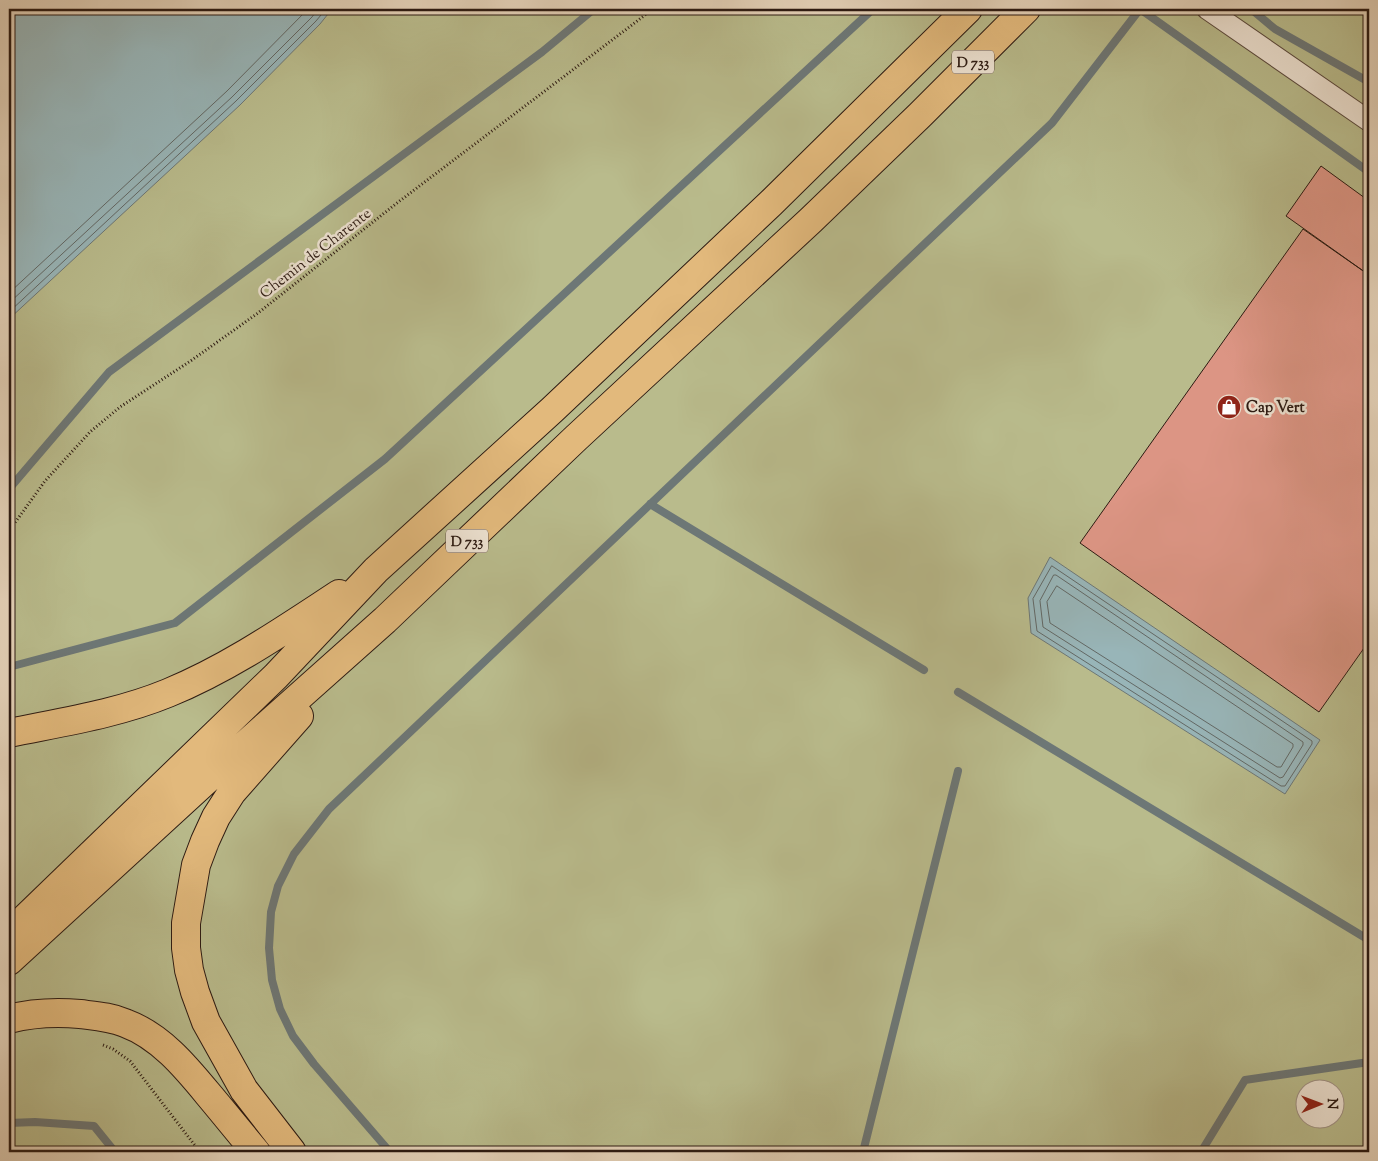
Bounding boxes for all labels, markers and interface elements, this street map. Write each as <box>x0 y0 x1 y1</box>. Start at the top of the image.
road number: D 733 <box>952 51 994 74</box>
street label: Chemin de Charente <box>256 204 376 304</box>
shop icon: Cap Vert <box>1216 394 1242 420</box>
place label: Cap Vert <box>1246 398 1305 419</box>
road number: D 733 <box>446 530 488 552</box>
north arrow <box>1296 1078 1346 1128</box>
text: N <box>1321 1098 1341 1110</box>

